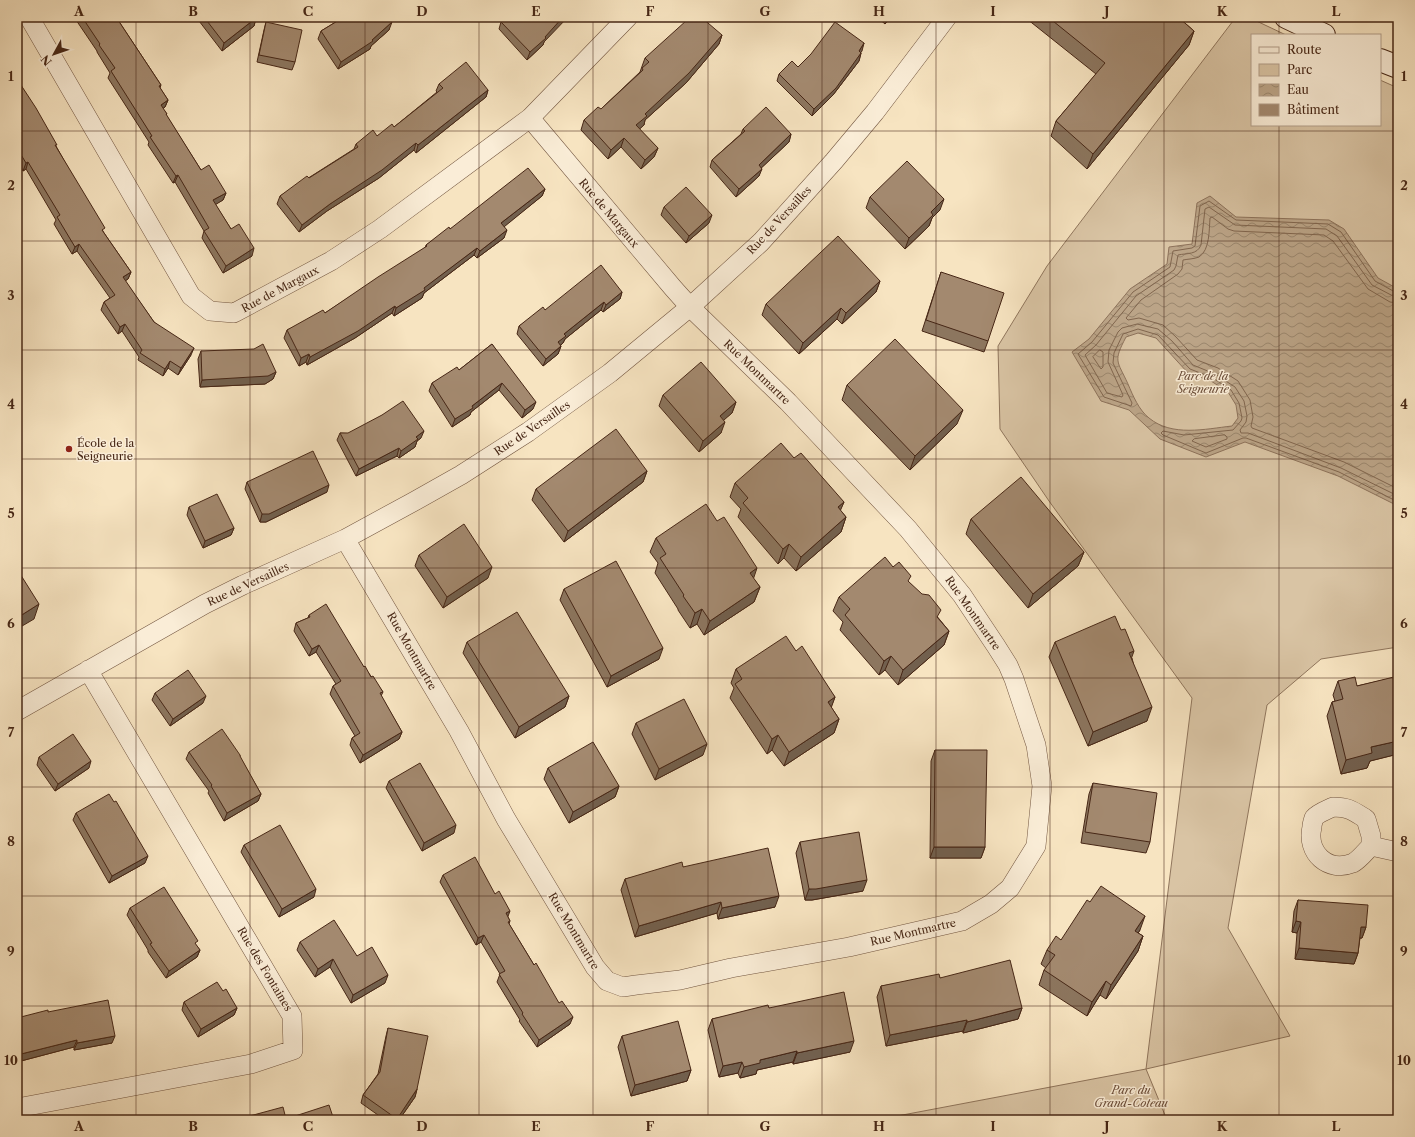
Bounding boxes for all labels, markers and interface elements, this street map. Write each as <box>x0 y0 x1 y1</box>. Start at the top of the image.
text: A <box>73 3 85 19</box>
text: B <box>188 3 198 19</box>
text: C <box>303 3 313 19</box>
text: D <box>416 3 428 19</box>
text: E <box>531 3 541 19</box>
text: F <box>646 3 655 19</box>
text: G <box>759 3 771 19</box>
text: H <box>873 3 885 19</box>
text: I <box>990 3 996 19</box>
text: J <box>1102 3 1110 19</box>
text: K <box>1217 3 1228 19</box>
text: L <box>1332 3 1341 19</box>
north arrow <box>34 34 74 74</box>
legend <box>1251 34 1381 126</box>
text: Route <box>1287 42 1322 57</box>
text: N <box>38 52 55 69</box>
text: Parc <box>1287 62 1312 77</box>
text: 1 <box>8 68 14 84</box>
text: 1 <box>1401 68 1407 84</box>
text: Eau <box>1287 82 1310 97</box>
text: Bâtiment <box>1287 102 1340 117</box>
street label: Rue de Margaux <box>576 176 642 251</box>
text: 2 <box>7 177 15 193</box>
text: 2 <box>1400 177 1408 193</box>
street label: Rue de Versailles <box>744 183 814 257</box>
street label: Rue de Margaux <box>239 262 322 315</box>
text: 3 <box>7 287 15 303</box>
text: 3 <box>1400 287 1408 303</box>
street label: Rue Montmartre <box>721 337 793 407</box>
park label: Parc de la Seigneurie <box>1176 369 1229 396</box>
text: 4 <box>7 396 15 412</box>
text: 4 <box>1400 396 1408 412</box>
street label: Rue de Versailles <box>491 397 573 459</box>
place label: École de la Seigneurie <box>77 436 135 463</box>
marker: École de la Seigneurie <box>64 444 74 454</box>
text: 5 <box>7 505 15 521</box>
text: 5 <box>1400 505 1408 521</box>
street label: Rue de Versailles <box>205 559 291 609</box>
street label: Rue Montmartre <box>942 573 1004 653</box>
street label: Rue Montmartre <box>384 610 440 692</box>
text: 6 <box>7 615 15 631</box>
text: 6 <box>1400 615 1408 631</box>
text: 7 <box>8 724 15 740</box>
text: 7 <box>1401 724 1408 740</box>
text: 8 <box>7 833 15 849</box>
text: 8 <box>1400 833 1408 849</box>
street label: Rue Montmartre <box>545 890 603 972</box>
street label: Rue Montmartre <box>869 915 957 949</box>
street label: Rue des Fontaines <box>234 924 296 1014</box>
text: 9 <box>7 943 15 959</box>
text: 9 <box>1400 943 1408 959</box>
text: 10 <box>4 1052 18 1068</box>
text: 10 <box>1397 1052 1411 1068</box>
park label: Parc du Grand-Coteau <box>1094 1083 1168 1110</box>
text: A <box>73 1118 85 1134</box>
text: B <box>188 1118 198 1134</box>
text: C <box>303 1118 313 1134</box>
text: D <box>416 1118 428 1134</box>
text: E <box>531 1118 541 1134</box>
text: F <box>646 1118 655 1134</box>
text: G <box>759 1118 771 1134</box>
text: H <box>873 1118 885 1134</box>
text: I <box>990 1118 996 1134</box>
text: J <box>1102 1118 1110 1134</box>
text: K <box>1217 1118 1228 1134</box>
text: L <box>1332 1118 1341 1134</box>

